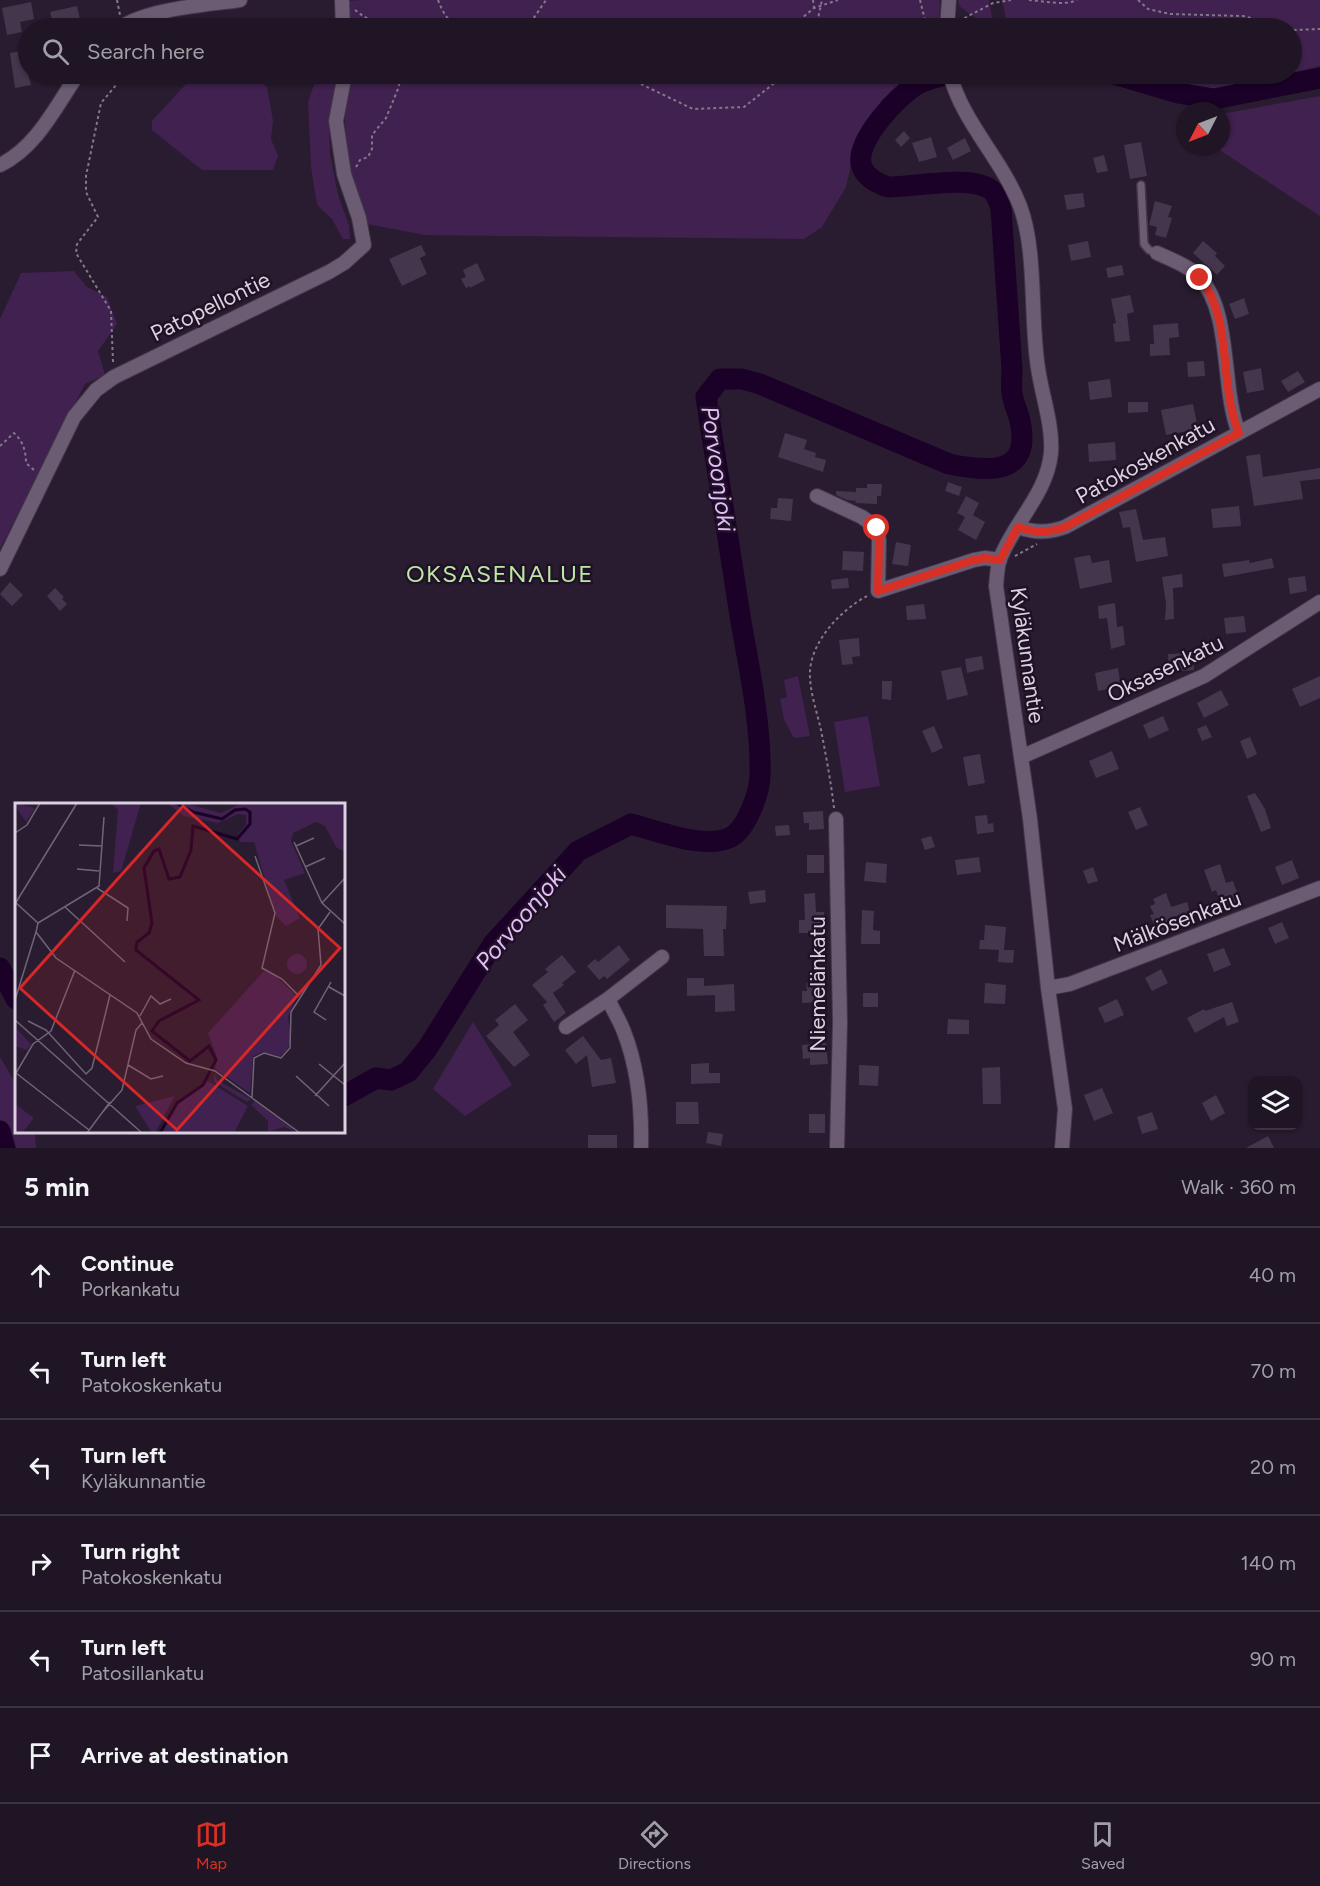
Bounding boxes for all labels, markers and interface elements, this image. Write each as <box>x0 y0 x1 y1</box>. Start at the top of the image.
search box <box>18 18 1302 84</box>
icon: search <box>39 35 72 68</box>
text: Search here <box>87 38 205 65</box>
north arrow <box>1176 102 1230 156</box>
route end <box>1186 264 1212 290</box>
street label: Patopellontie <box>146 266 275 347</box>
water label: Porvoonjoki <box>695 404 742 534</box>
street label: Patokoskenkatu <box>1071 411 1220 510</box>
route start <box>863 514 889 540</box>
district label: OKSASENALUE <box>406 559 594 588</box>
street label: Kyläkunnantie <box>1005 585 1050 725</box>
street label: Oksasenkatu <box>1103 629 1228 708</box>
inset map <box>15 803 345 1133</box>
water label: Porvoonjoki <box>469 860 573 975</box>
street label: Mälkösenkatu <box>1109 885 1245 958</box>
street label: Niemelänkatu <box>804 916 831 1052</box>
map controls <box>1248 1076 1302 1130</box>
button: layers <box>1248 1076 1302 1130</box>
text: 5 min <box>24 1171 90 1203</box>
text: Walk · 360 m <box>1181 1175 1296 1199</box>
text: Continue <box>81 1250 174 1277</box>
icon: ahead <box>24 1259 57 1292</box>
text: 40 m <box>1249 1263 1296 1287</box>
text: Porkankatu <box>81 1277 180 1301</box>
text: Turn left <box>81 1346 167 1373</box>
icon: left <box>24 1355 57 1388</box>
text: 70 m <box>1250 1359 1296 1383</box>
text: Patokoskenkatu <box>81 1373 222 1397</box>
text: Turn left <box>81 1442 167 1469</box>
icon: left <box>24 1451 57 1484</box>
text: 20 m <box>1250 1455 1296 1479</box>
text: Kyläkunnantie <box>81 1469 206 1493</box>
text: Turn right <box>81 1538 180 1565</box>
icon: right <box>24 1547 57 1580</box>
text: 140 m <box>1241 1551 1296 1575</box>
text: Patokoskenkatu <box>81 1565 222 1589</box>
text: Turn left <box>81 1634 167 1661</box>
icon: left <box>24 1643 57 1676</box>
text: 90 m <box>1250 1647 1296 1671</box>
text: Patosillankatu <box>81 1661 204 1685</box>
icon: arrive <box>24 1739 57 1772</box>
text: Arrive at destination <box>81 1742 289 1769</box>
tab: Map <box>195 1818 228 1873</box>
tab: Directions <box>618 1818 691 1873</box>
tab: Saved <box>1081 1818 1125 1873</box>

